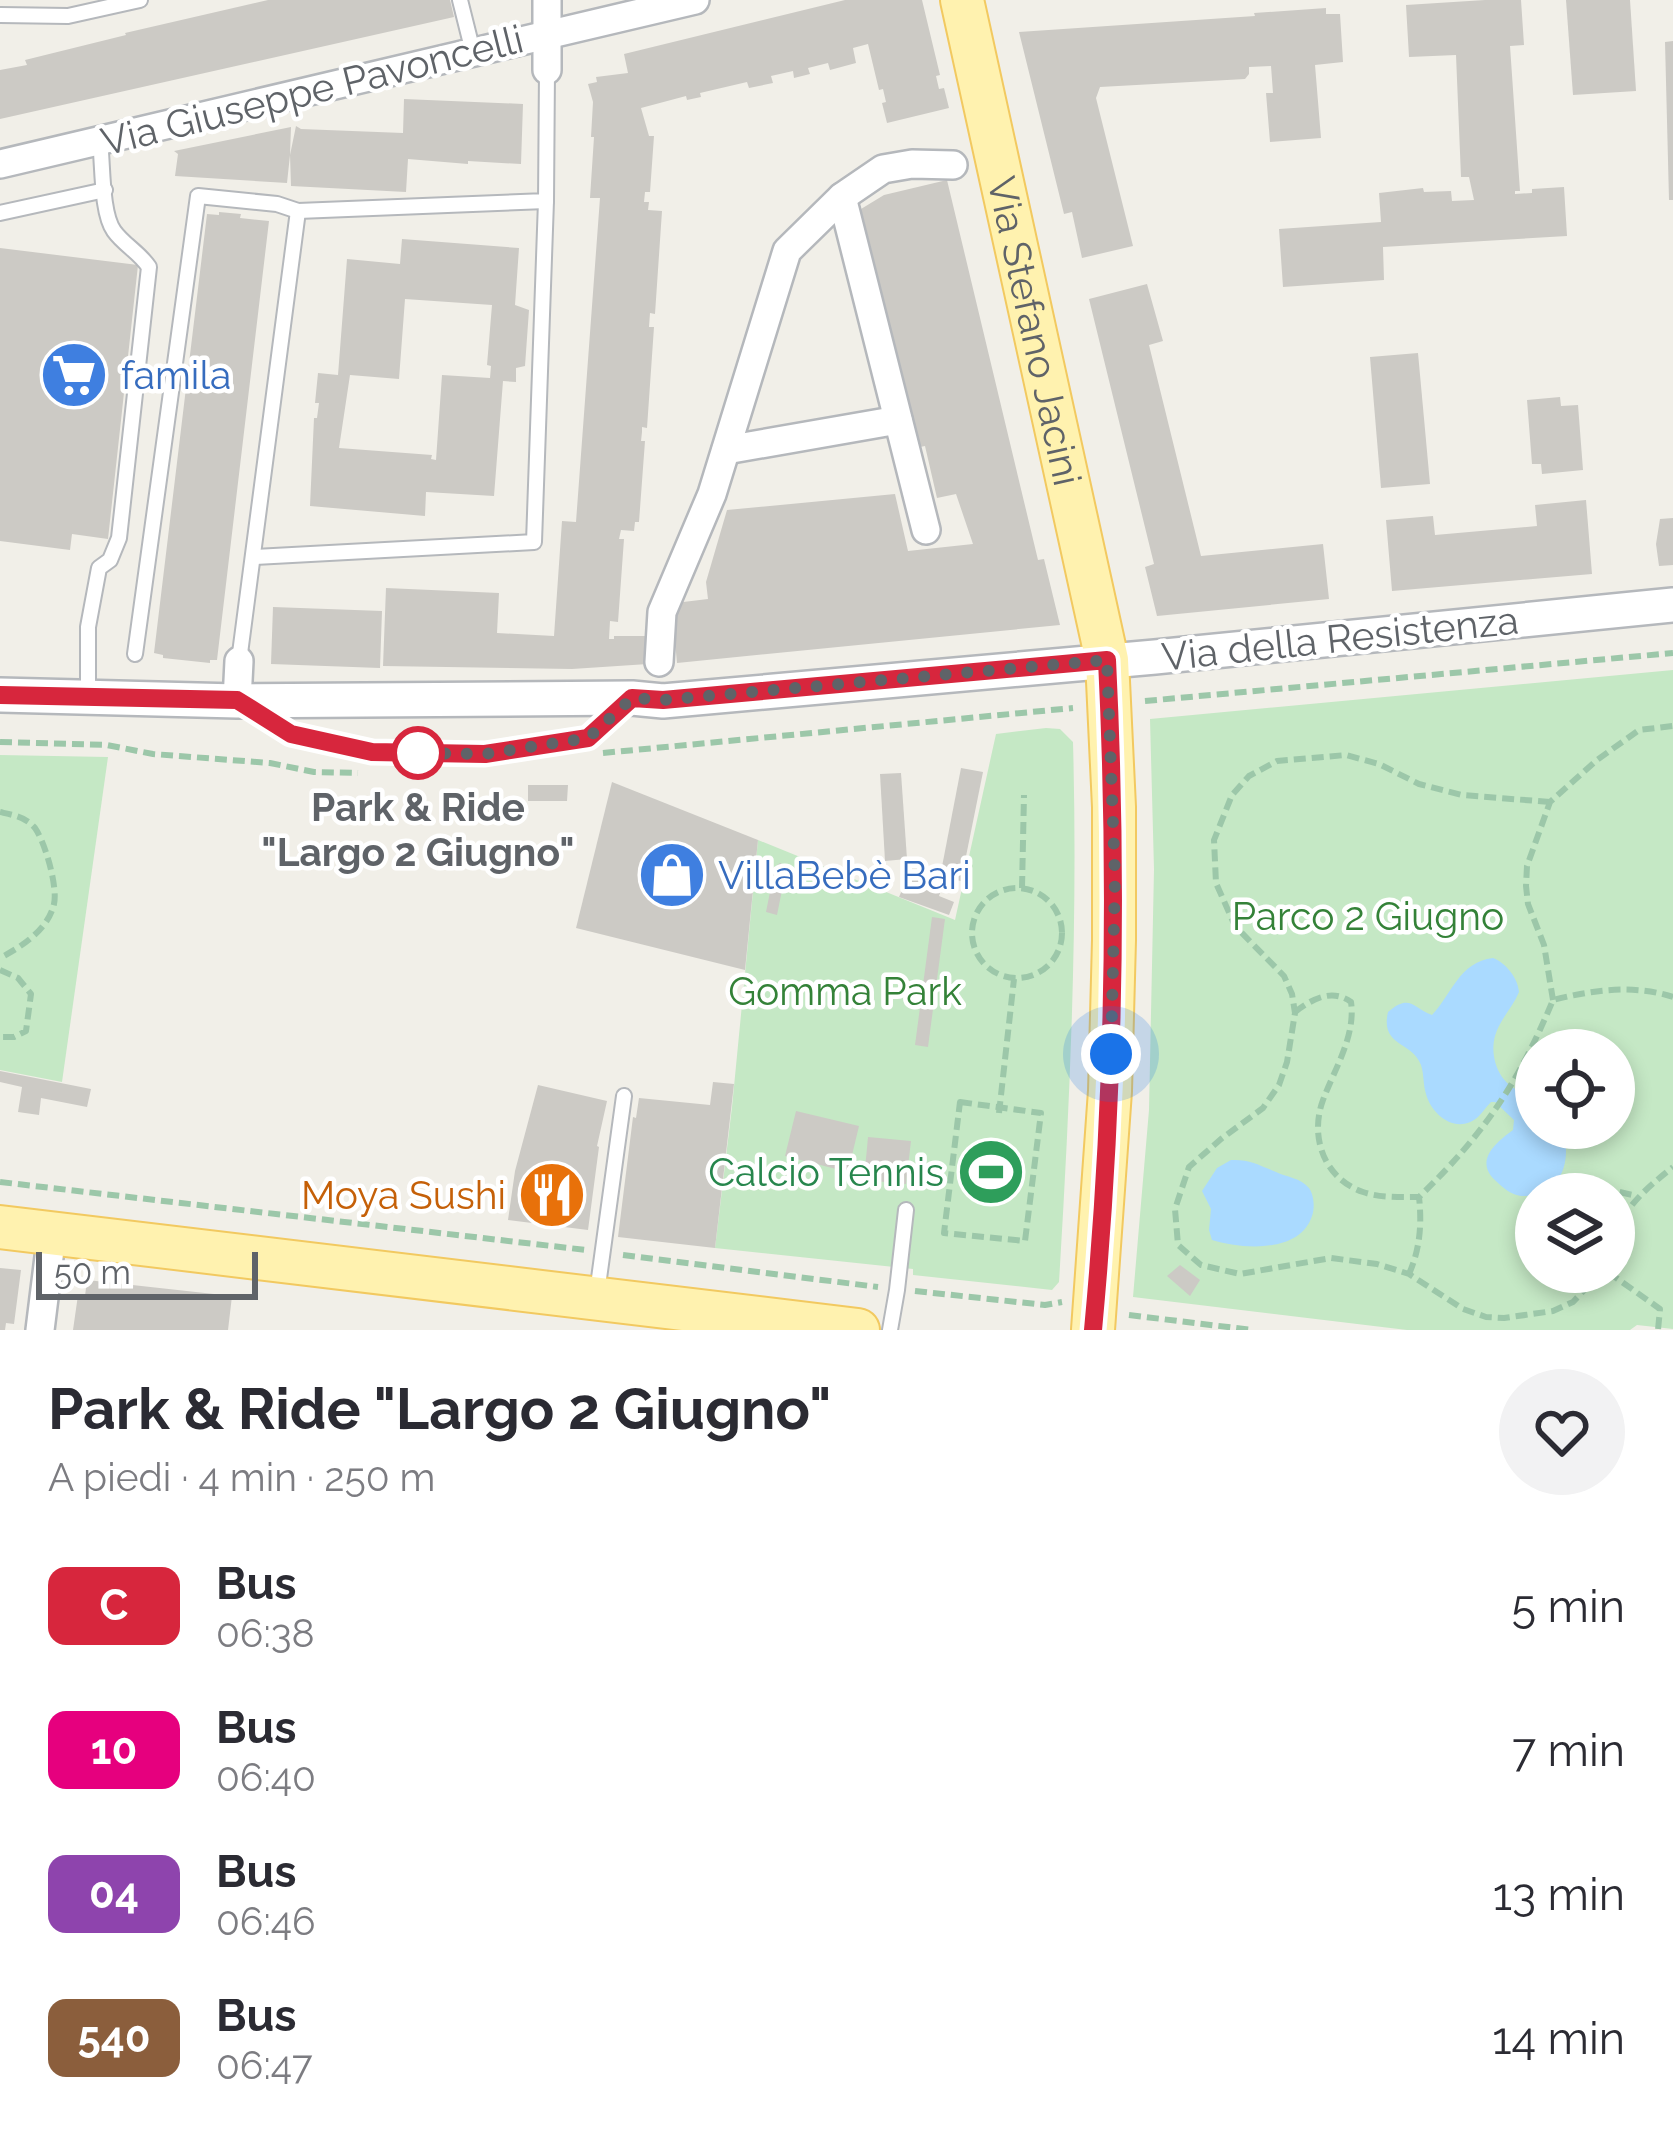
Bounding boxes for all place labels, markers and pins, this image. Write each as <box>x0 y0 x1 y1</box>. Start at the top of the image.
supermarket icon: famila <box>39 340 109 410</box>
place label: famila <box>121 352 231 398</box>
marker: Park & Ride "Largo 2 Giugno" <box>393 728 443 778</box>
place label: Park & Ride "Largo 2 Giugno" <box>261 784 575 875</box>
shop icon: VillaBebè Bari <box>637 840 707 910</box>
place label: VillaBebè Bari <box>718 852 971 898</box>
sports icon: Calcio Tennis <box>956 1137 1026 1207</box>
place label: Calcio Tennis <box>708 1149 944 1195</box>
restaurant icon: Moya Sushi <box>517 1160 587 1230</box>
place label: Moya Sushi <box>301 1172 506 1218</box>

